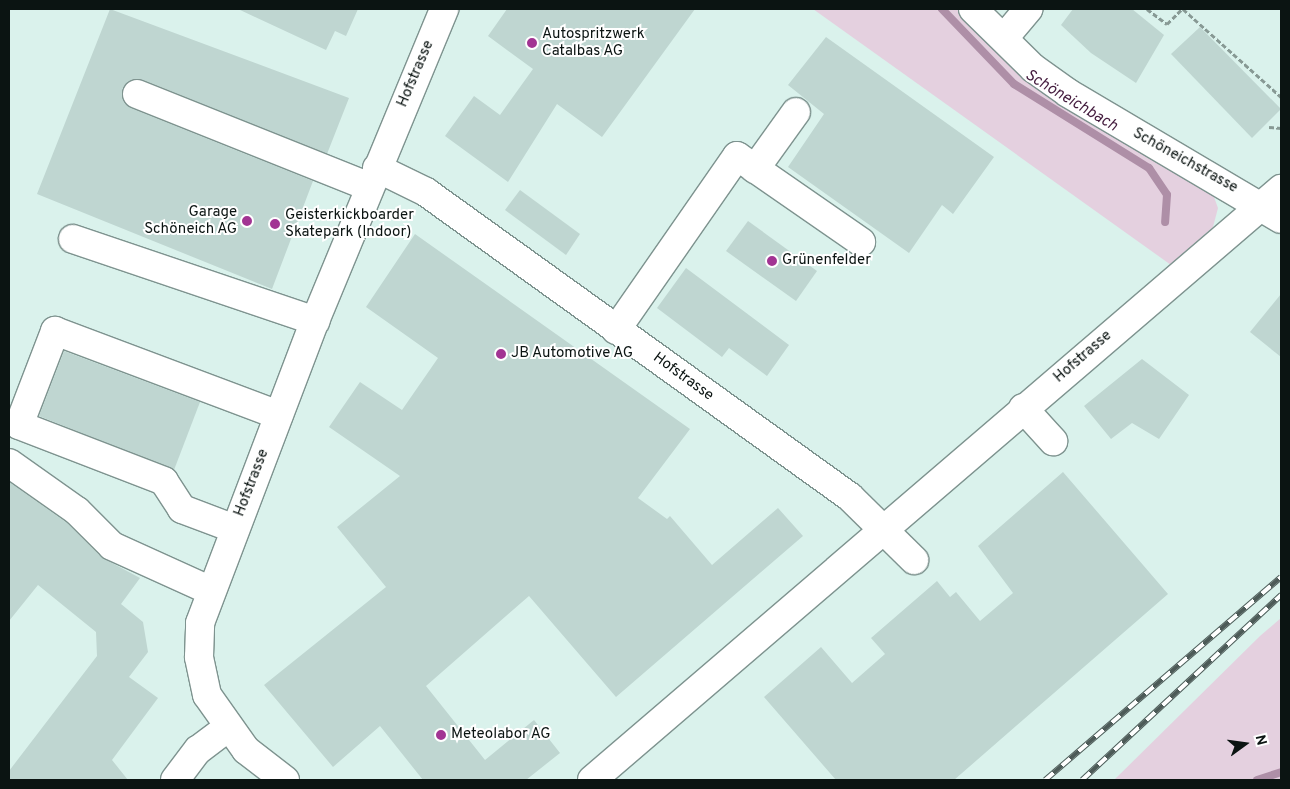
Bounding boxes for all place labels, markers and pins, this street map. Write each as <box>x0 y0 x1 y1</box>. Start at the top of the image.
place label: Autospritzwerk Catalbas AG <box>542 25 645 60</box>
marker: Autospritzwerk Catalbas AG <box>526 37 538 49</box>
place label: Garage Schöneich AG <box>144 203 237 238</box>
place label: Geisterkickboarder Skatepark (Indoor) <box>285 206 414 241</box>
marker: Garage Schöneich AG <box>241 215 253 227</box>
marker: Geisterkickboarder Skatepark (Indoor) <box>269 218 281 230</box>
place label: Grünenfelder <box>782 252 871 270</box>
marker: Grünenfelder <box>766 255 778 267</box>
place label: JB Automotive AG <box>511 345 634 363</box>
marker: JB Automotive AG <box>495 348 507 360</box>
place label: Meteolabor AG <box>451 726 551 744</box>
marker: Meteolabor AG <box>435 729 447 741</box>

